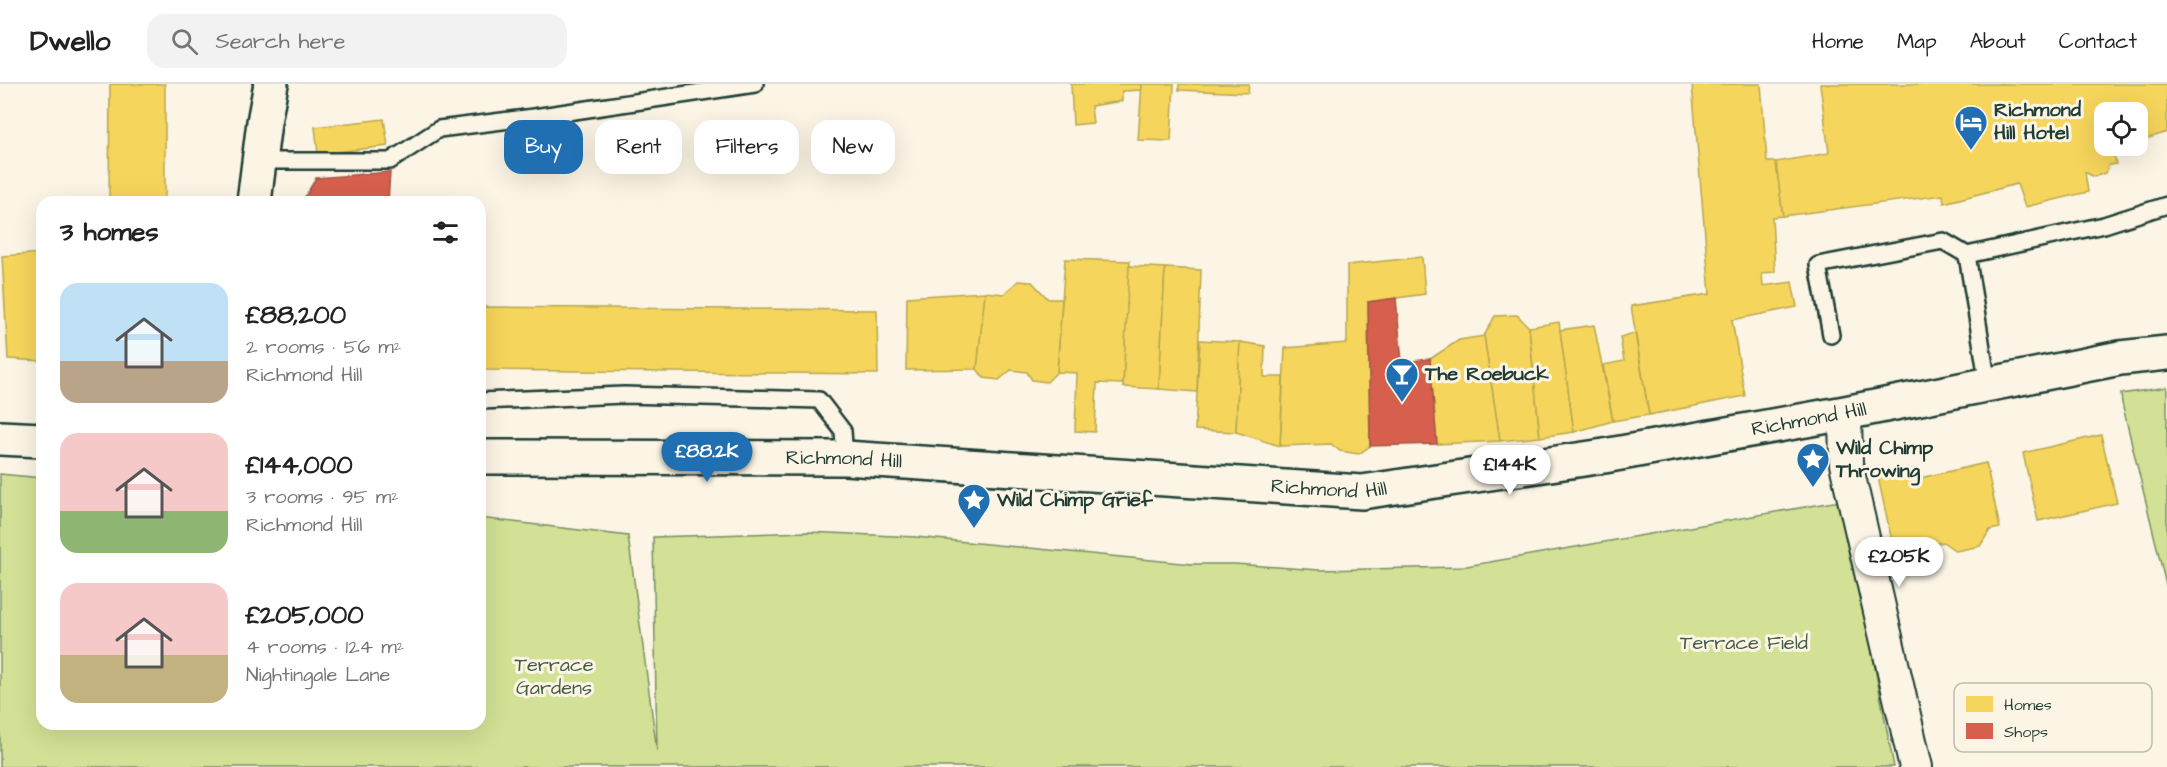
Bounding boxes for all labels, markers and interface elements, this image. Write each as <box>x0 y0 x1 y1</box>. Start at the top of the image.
search box <box>147 14 567 68</box>
text: Dwello <box>30 22 111 61</box>
icon: search <box>168 25 201 58</box>
text: Search here <box>216 26 345 57</box>
text: Home <box>1812 27 1864 56</box>
text: Map <box>1897 27 1937 56</box>
text: About <box>1970 27 2026 56</box>
text: Contact <box>2059 27 2137 56</box>
place label: Richmond Hill Hotel <box>1994 96 2082 147</box>
map controls <box>2094 102 2148 156</box>
button: locate <box>2094 102 2148 156</box>
hotel icon: Richmond Hill Hotel <box>1953 104 1989 151</box>
chip: Buy <box>504 120 583 174</box>
chip: Rent <box>595 120 682 174</box>
chip: Filters <box>694 120 799 174</box>
chip: New <box>811 120 895 174</box>
text: 3 homes <box>60 214 159 250</box>
icon: filters <box>429 216 462 249</box>
text: £88,200 <box>246 297 346 333</box>
icon: home <box>108 307 180 379</box>
text: 2 rooms · 56 m² <box>246 333 401 361</box>
bar icon: The Roebuck <box>1384 356 1420 403</box>
place label: The Roebuck <box>1424 360 1550 388</box>
text: Richmond Hill <box>246 361 362 389</box>
street label: Richmond Hill <box>1749 395 1869 443</box>
pin: £88.2K <box>658 432 756 483</box>
place label: Wild Chimp Throwing <box>1835 434 1934 486</box>
text: £88.2K <box>675 437 739 465</box>
place icon: Wild Chimp Throwing <box>1795 441 1831 488</box>
street label: Richmond Hill <box>786 444 903 476</box>
pin: £144K <box>1468 445 1552 496</box>
text: £144,000 <box>246 447 353 483</box>
text: £144K <box>1484 450 1536 478</box>
icon: home <box>108 457 180 529</box>
street label: Richmond Hill <box>1270 472 1389 506</box>
place icon: Wild Chimp Grief <box>956 482 992 529</box>
text: 3 rooms · 95 m² <box>246 483 399 511</box>
place label: Wild Chimp Grief <box>996 486 1154 514</box>
text: Richmond Hill <box>246 511 362 539</box>
pin: £205K <box>1857 537 1941 588</box>
text: £205K <box>1868 542 1930 570</box>
text: £205,000 <box>246 597 364 633</box>
icon: home <box>108 607 180 679</box>
park label: Terrace Field <box>1680 629 1808 657</box>
text: 4 rooms · 124 m² <box>246 633 404 661</box>
park label: Terrace Gardens <box>514 651 594 702</box>
text: Nightingale Lane <box>246 661 390 689</box>
legend <box>1954 683 2152 752</box>
text: Homes <box>2004 694 2052 716</box>
text: Shops <box>2004 721 2048 743</box>

